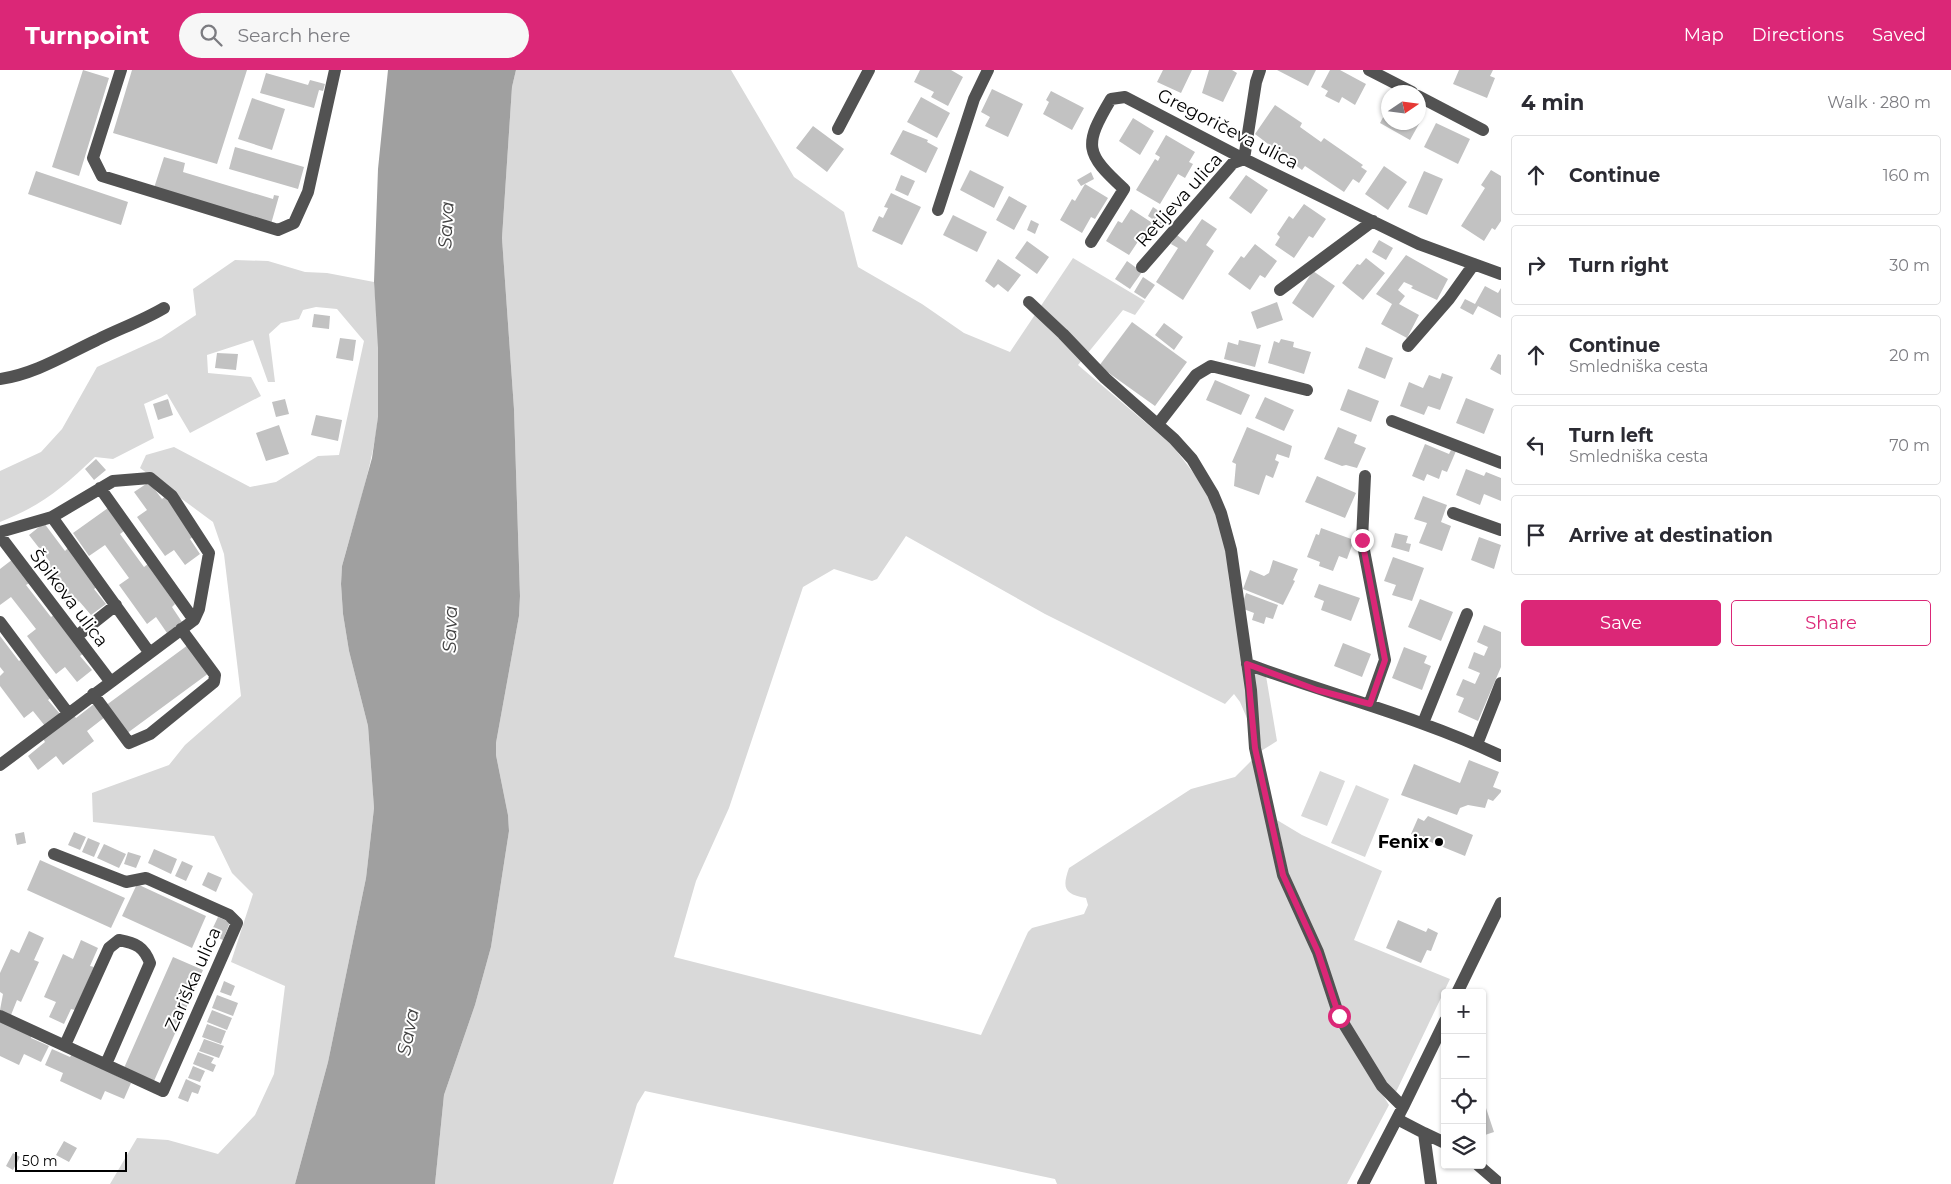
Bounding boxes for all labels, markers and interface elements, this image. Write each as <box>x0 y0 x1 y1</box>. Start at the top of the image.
search box <box>179 13 529 58</box>
text: Turnpoint <box>25 21 149 50</box>
icon: search <box>197 21 225 49</box>
text: Search here <box>237 24 350 47</box>
text: Map <box>1684 24 1724 46</box>
text: Directions <box>1752 24 1844 46</box>
text: Saved <box>1872 24 1926 46</box>
street label: Gregoričeva ulica <box>1154 84 1302 174</box>
north arrow <box>1381 85 1426 130</box>
text: 4 min <box>1521 90 1584 115</box>
text: Walk · 280 m <box>1827 93 1931 112</box>
street label: Retljeva ulica <box>1131 148 1227 252</box>
icon: ahead <box>1522 161 1550 189</box>
text: Continue <box>1569 164 1660 187</box>
text: 160 m <box>1883 166 1930 185</box>
water label: Sava <box>433 201 459 249</box>
icon: right <box>1522 251 1550 279</box>
text: Turn right <box>1569 254 1669 277</box>
text: 30 m <box>1889 256 1930 275</box>
text: Continue <box>1569 334 1660 357</box>
icon: ahead <box>1522 341 1550 369</box>
text: 20 m <box>1889 346 1930 365</box>
text: Smledniška cesta <box>1569 357 1709 376</box>
text: Turn left <box>1569 424 1654 447</box>
icon: left <box>1522 431 1550 459</box>
text: 70 m <box>1889 436 1930 455</box>
text: Smledniška cesta <box>1569 447 1709 466</box>
icon: arrive <box>1522 521 1550 549</box>
text: Arrive at destination <box>1569 524 1773 547</box>
route end <box>1351 529 1374 552</box>
street label: Špikova ulica <box>25 545 113 651</box>
button: Save <box>1521 600 1721 646</box>
button: Share <box>1731 600 1931 646</box>
water label: Sava <box>438 605 462 653</box>
place label: Fenix <box>1378 831 1429 853</box>
marker: Fenix <box>1433 836 1445 848</box>
street label: Zariška ulica <box>160 924 226 1034</box>
map controls <box>1441 989 1486 1169</box>
button: + <box>1441 989 1486 1034</box>
route start <box>1328 1005 1351 1028</box>
water label: Sava <box>392 1006 424 1057</box>
button: − <box>1441 1034 1486 1079</box>
button: locate <box>1441 1079 1486 1124</box>
button: layers <box>1441 1124 1486 1169</box>
scale bar <box>15 1149 128 1172</box>
text: 50 m <box>22 1152 58 1170</box>

